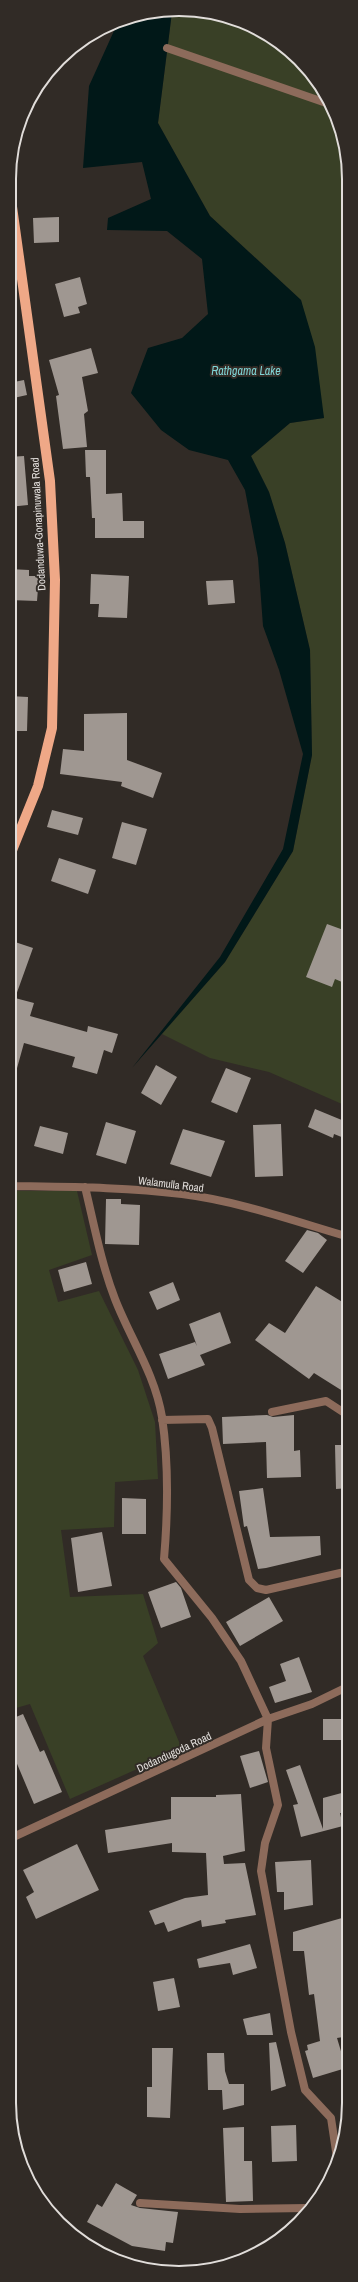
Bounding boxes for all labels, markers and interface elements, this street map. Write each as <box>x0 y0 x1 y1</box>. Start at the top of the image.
water label: Rathgama Lake <box>211 363 281 379</box>
street label: Dodanduwa-Gonapinuwala Road <box>28 457 48 591</box>
street label: Walamulla Road <box>137 1173 205 1195</box>
street label: Dodandugoda Road <box>134 1729 214 1775</box>

